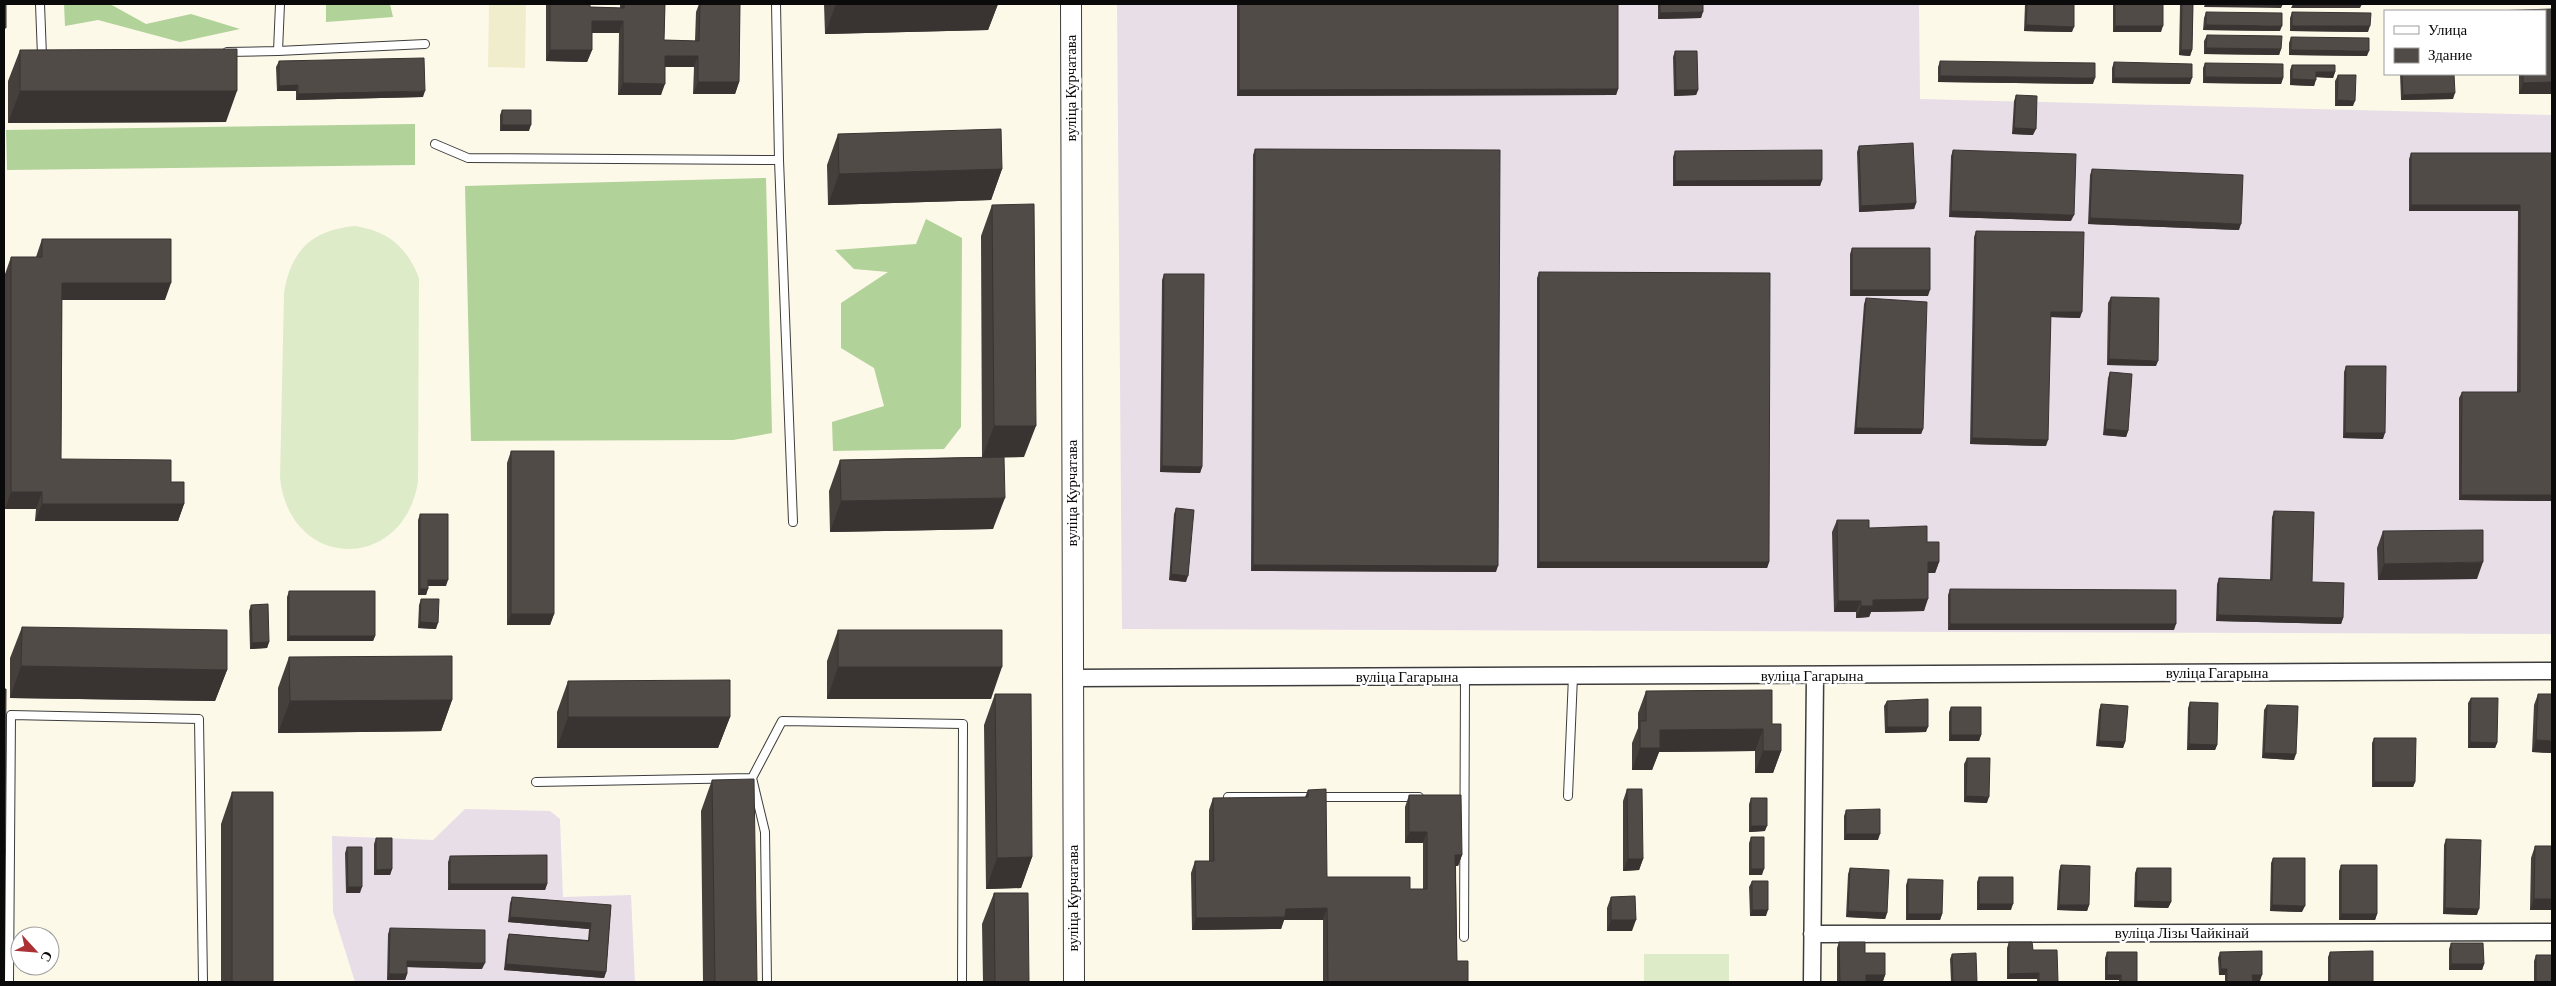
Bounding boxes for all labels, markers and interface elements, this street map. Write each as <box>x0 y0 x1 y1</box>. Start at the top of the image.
legend <box>2384 10 2546 75</box>
text: Улица <box>2428 22 2467 38</box>
street label: вуліца Курчатава <box>1063 34 1079 141</box>
text: Здание <box>2428 47 2472 63</box>
street label: вуліца Курчатава <box>1064 439 1080 546</box>
street label: вуліца Гагарына <box>2166 665 2269 681</box>
street label: вуліца Гагарына <box>1761 668 1864 684</box>
street label: вуліца Гагарына <box>1356 669 1459 685</box>
street label: вуліца Курчатава <box>1065 844 1081 951</box>
street label: вуліца Лізы Чайкінай <box>2115 925 2249 941</box>
north arrow <box>10 926 60 976</box>
text: С <box>37 949 56 965</box>

